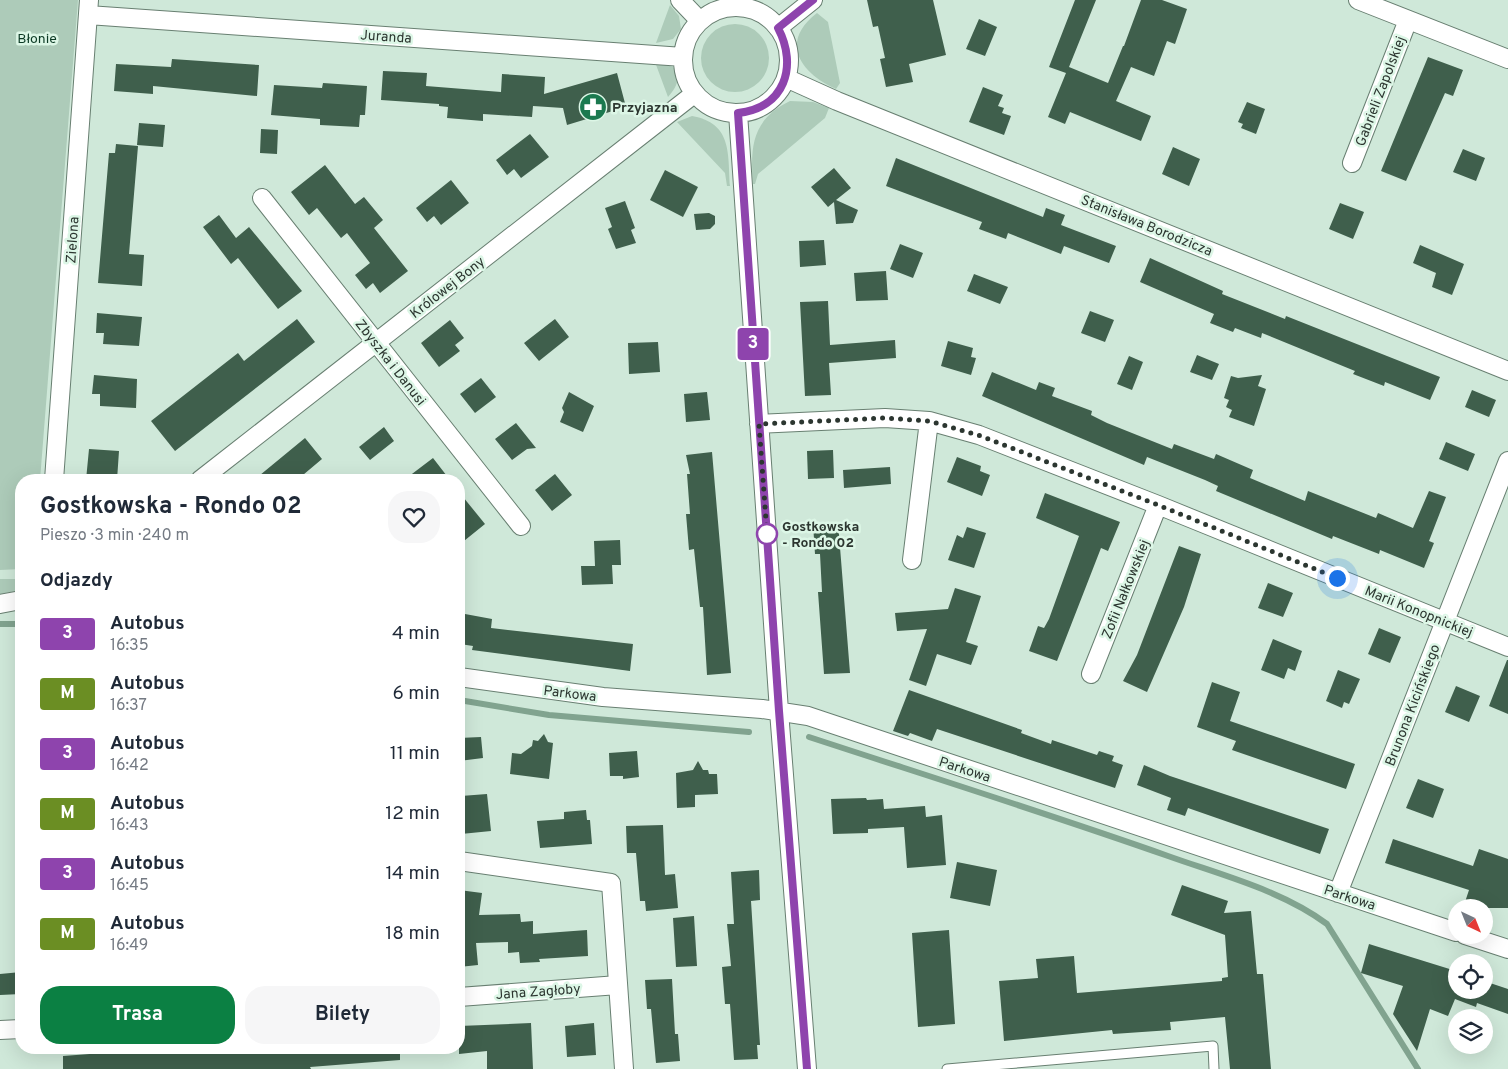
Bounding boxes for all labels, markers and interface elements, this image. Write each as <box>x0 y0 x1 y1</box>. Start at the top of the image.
street label: Juranda <box>360 27 412 48</box>
park label: Błonie <box>17 31 57 48</box>
street label: Gabrieli Zapolskiej <box>1353 34 1410 149</box>
pharmacy icon: Przyjazna <box>578 92 608 122</box>
place label: Przyjazna <box>612 100 678 117</box>
street label: Stanisława Borodzicza <box>1078 192 1215 261</box>
street label: Zielona <box>63 216 84 264</box>
street label: Królowej Bony <box>407 254 489 323</box>
street label: Zbyszka i Danusi <box>351 316 429 409</box>
line badge: 3 <box>737 328 769 360</box>
text: 3 <box>748 332 758 355</box>
button: heart <box>388 491 440 543</box>
text: Gostkowska - Rondo 02 <box>40 492 302 522</box>
place label: Gostkowska - Rondo 02 <box>782 519 859 552</box>
marker: Gostkowska - Rondo 02 <box>756 523 778 545</box>
text: Pieszo · 3 min · 240 m <box>40 526 189 546</box>
street label: Zofii Nałkowskiej <box>1099 538 1154 642</box>
your location <box>1325 566 1350 591</box>
text: Odjazdy <box>40 569 113 593</box>
street label: Marii Konopnickiej <box>1362 583 1475 642</box>
text: Autobus <box>110 612 185 636</box>
text: 3 <box>62 622 73 645</box>
text: 4 min <box>392 622 440 646</box>
text: 16:35 <box>110 636 149 656</box>
street label: Brunona Kicińskiego <box>1382 642 1445 769</box>
text: Autobus <box>110 672 185 696</box>
text: M <box>60 682 75 705</box>
text: 6 min <box>393 682 440 706</box>
street label: Parkowa <box>542 683 597 706</box>
text: 16:37 <box>110 696 147 716</box>
text: Autobus <box>110 732 185 756</box>
text: 3 <box>62 742 73 765</box>
text: 11 min <box>390 742 440 766</box>
street label: Parkowa <box>937 754 993 787</box>
text: 16:42 <box>110 756 149 776</box>
text: Autobus <box>110 792 185 816</box>
text: M <box>60 802 75 825</box>
text: 12 min <box>385 802 440 826</box>
text: 16:43 <box>110 816 149 836</box>
text: Autobus <box>110 852 185 876</box>
text: 3 <box>62 862 73 885</box>
text: 14 min <box>385 862 440 886</box>
text: 16:45 <box>110 876 149 896</box>
street label: Parkowa <box>1322 882 1378 915</box>
north arrow <box>1448 899 1492 944</box>
map controls <box>1448 899 1493 1054</box>
text: Autobus <box>110 912 185 936</box>
text: M <box>60 922 75 945</box>
text: 18 min <box>385 922 440 946</box>
text: 16:49 <box>110 936 148 956</box>
button: locate <box>1448 954 1493 999</box>
street label: Jana Zagłoby <box>495 981 581 1004</box>
button: Trasa <box>40 986 235 1044</box>
button: Bilety <box>245 986 440 1044</box>
button: layers <box>1448 1009 1493 1054</box>

